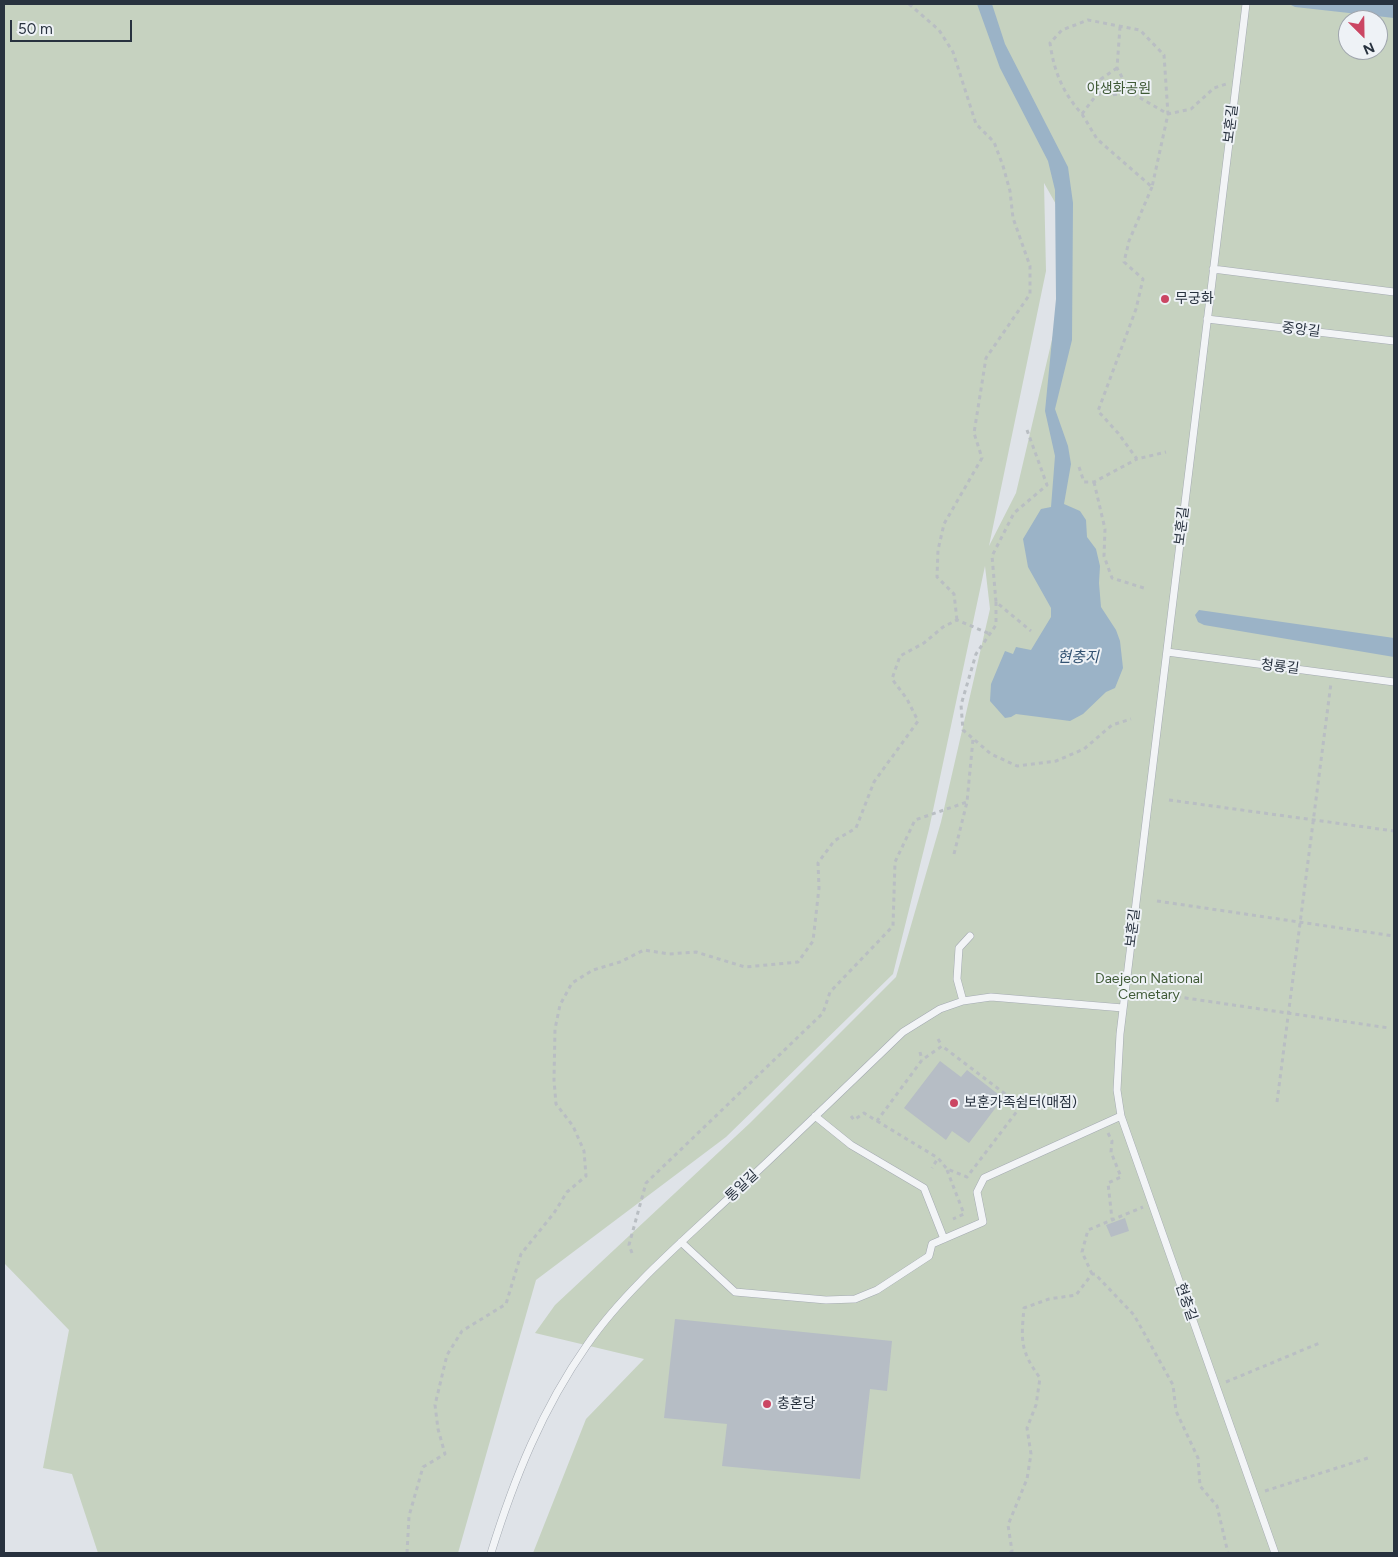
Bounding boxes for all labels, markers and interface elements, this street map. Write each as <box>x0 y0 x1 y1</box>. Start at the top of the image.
scale bar <box>12 10 135 42</box>
north arrow <box>1338 10 1388 60</box>
text: 50 m <box>18 20 53 38</box>
text: N <box>1360 38 1377 58</box>
park label: 야생화공원 <box>1087 81 1151 97</box>
street label: 보훈길 <box>1220 104 1242 144</box>
place label: 무궁화 <box>1175 291 1214 307</box>
marker: 무궁화 <box>1159 293 1171 305</box>
street label: 중앙길 <box>1281 319 1321 341</box>
street label: 보훈길 <box>1171 506 1193 546</box>
water label: 현충지 <box>1057 649 1099 667</box>
street label: 청룡길 <box>1260 656 1300 678</box>
street label: 보훈길 <box>1122 908 1144 948</box>
park label: Daejeon National Cemetary <box>1095 971 1203 1004</box>
place label: 보훈가족쉼터(매점) <box>964 1095 1077 1111</box>
marker: 보훈가족쉼터(매점) <box>948 1097 960 1109</box>
street label: 통일길 <box>722 1167 762 1205</box>
street label: 현충길 <box>1172 1281 1200 1323</box>
place label: 충혼당 <box>777 1396 816 1412</box>
marker: 충혼당 <box>761 1398 773 1410</box>

